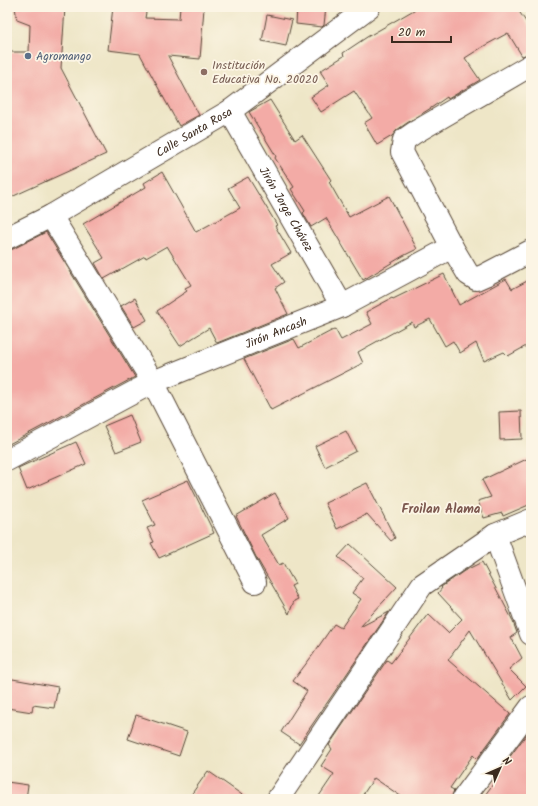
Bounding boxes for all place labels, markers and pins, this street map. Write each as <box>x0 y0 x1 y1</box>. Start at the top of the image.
place label: Agromango <box>36 47 91 66</box>
marker: Agromango <box>23 51 33 61</box>
place label: Institución Educativa No. 20020 <box>212 56 318 89</box>
marker: Institución Educativa No. 20020 <box>199 67 209 77</box>

